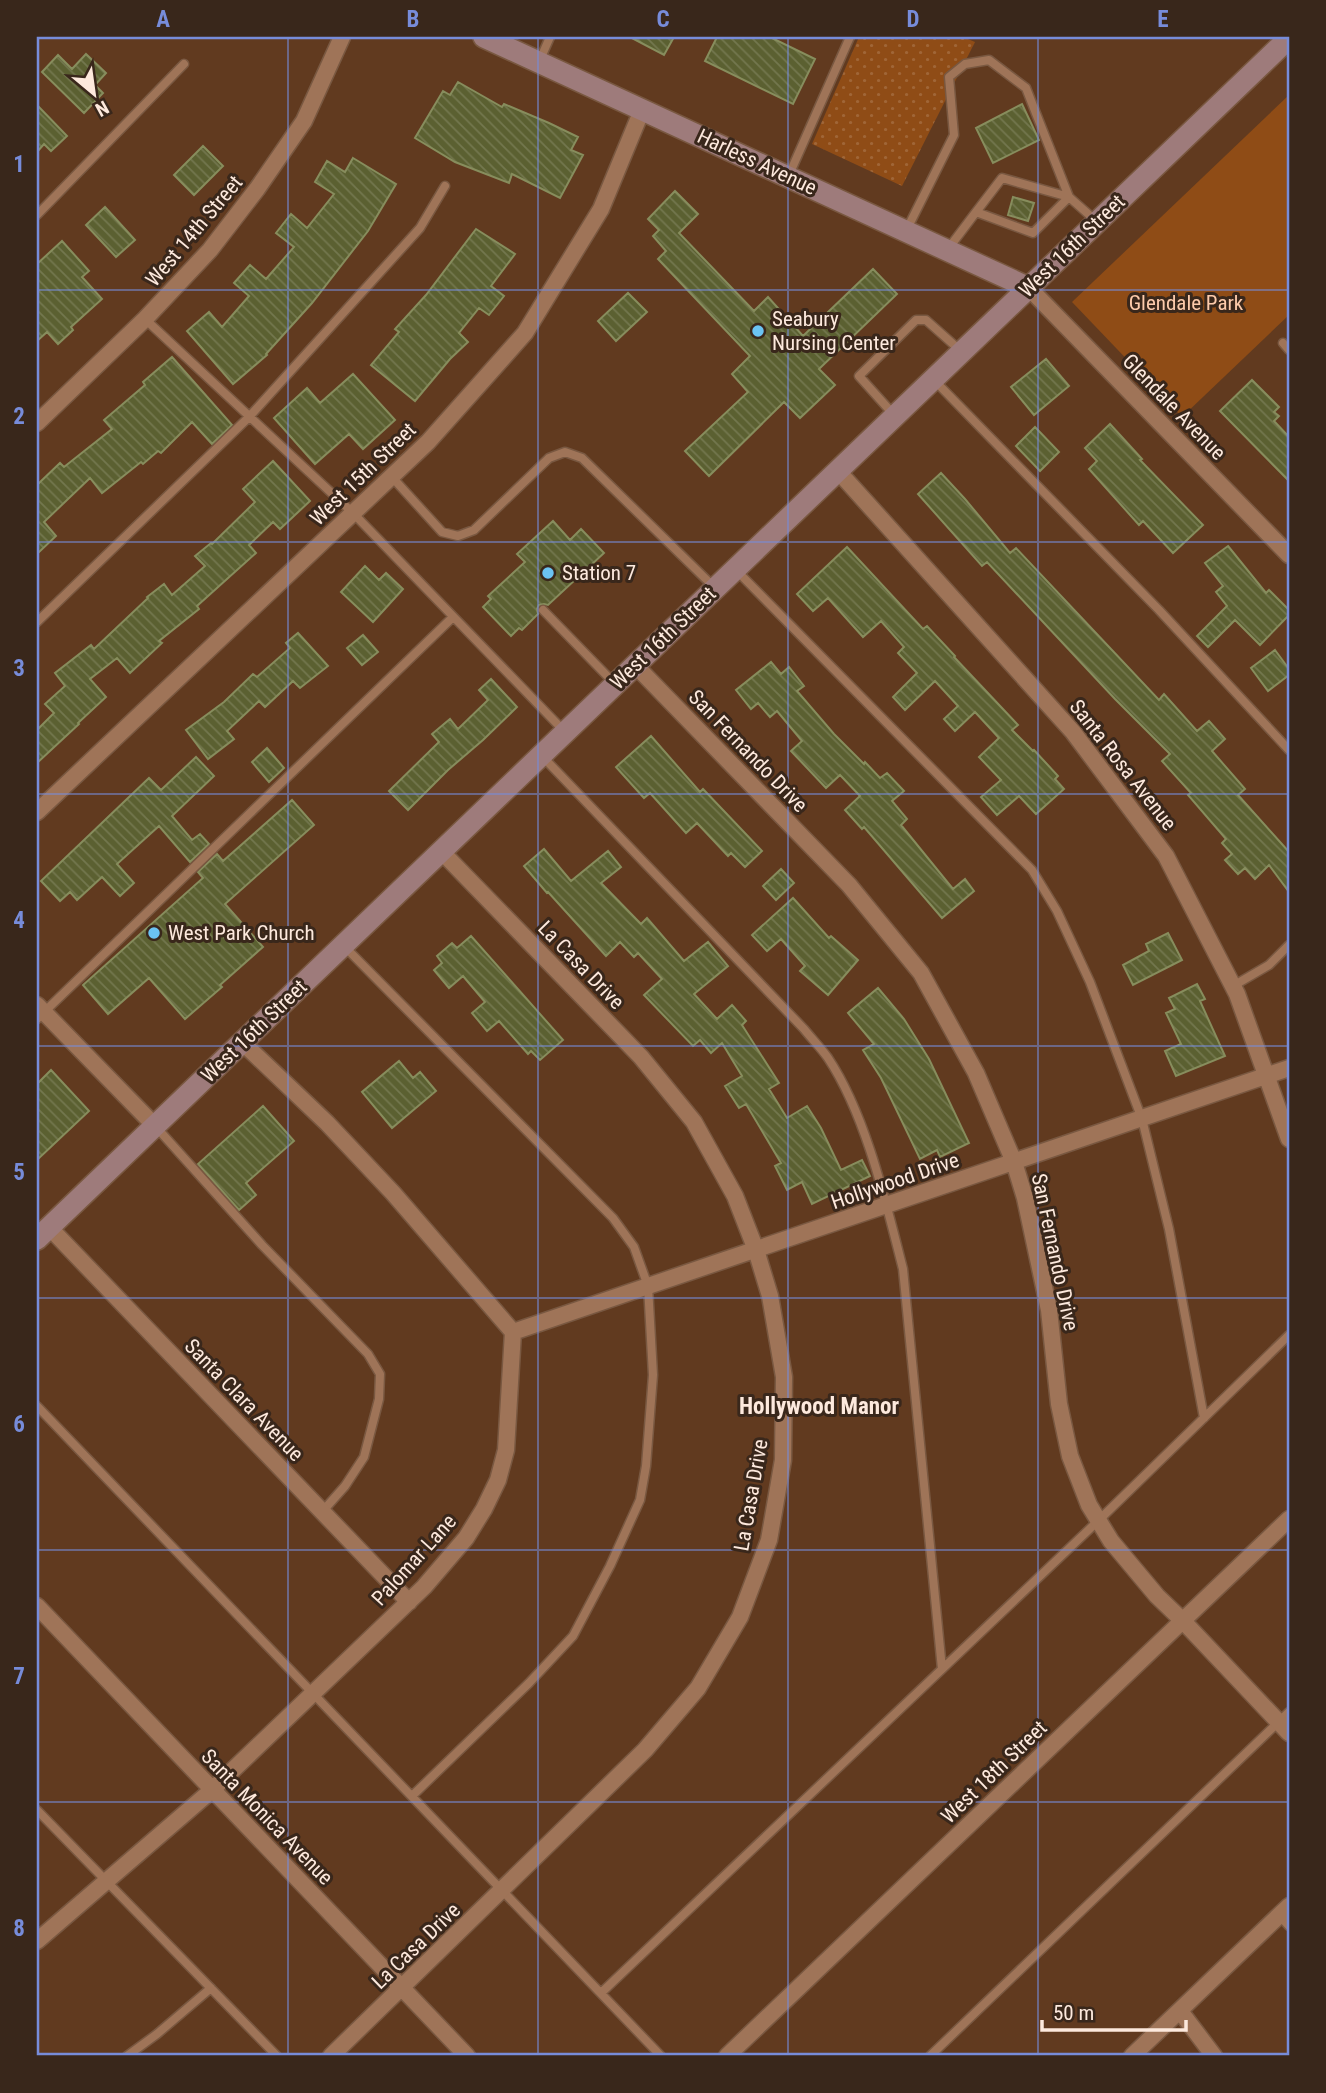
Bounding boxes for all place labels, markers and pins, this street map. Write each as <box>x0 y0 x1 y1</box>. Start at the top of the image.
place label: Seabury Nursing Center <box>772 307 896 355</box>
marker: Seabury Nursing Center <box>750 323 766 339</box>
place label: Station 7 <box>562 561 636 585</box>
marker: Station 7 <box>540 565 556 581</box>
place label: West Park Church <box>168 921 315 945</box>
marker: West Park Church <box>146 925 162 941</box>

